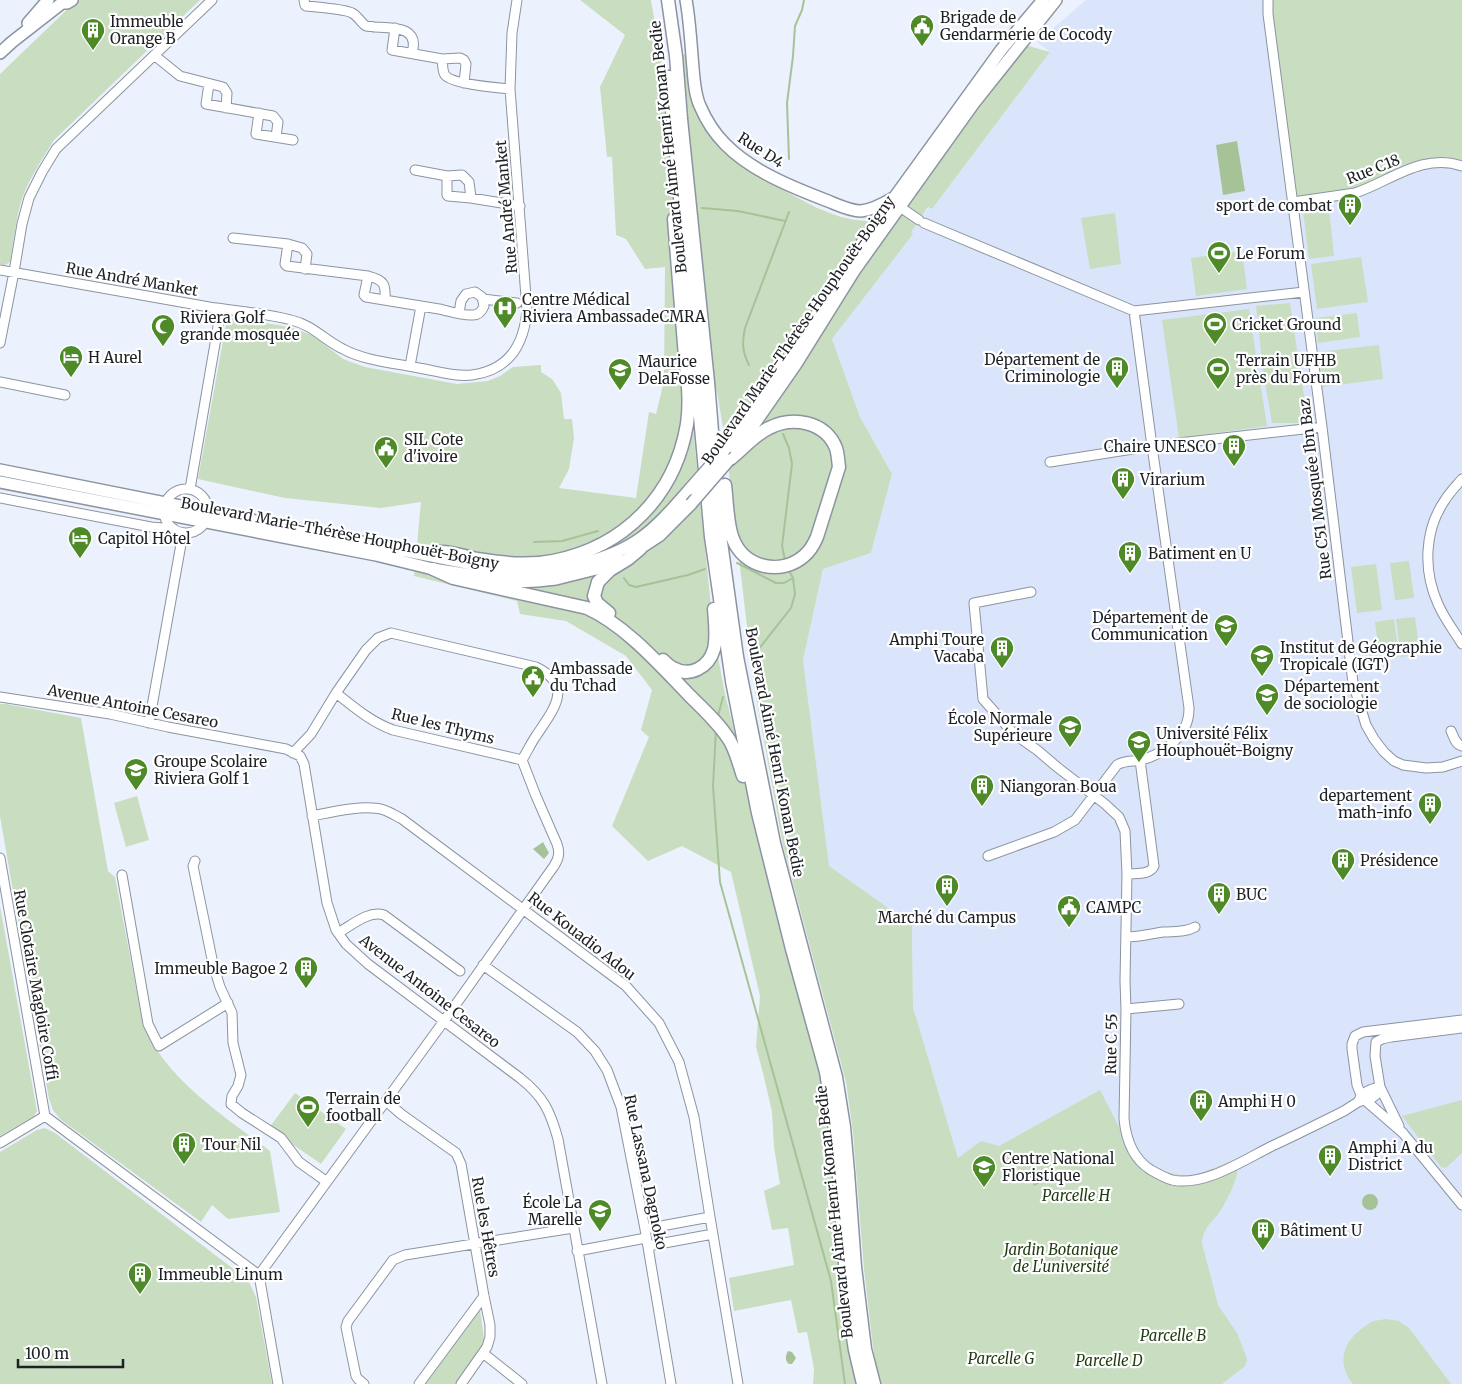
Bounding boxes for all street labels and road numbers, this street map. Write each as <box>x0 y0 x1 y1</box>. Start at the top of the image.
street label: Boulevard Aimé Henri Konan Bedie <box>645 20 691 274</box>
street label: Rue D4 <box>734 128 788 172</box>
street label: Rue André Manket <box>491 139 521 275</box>
street label: Rue C18 <box>1343 150 1403 188</box>
street label: Boulevard Marie-Thérèse Houphouët-Boigny <box>697 192 899 468</box>
street label: Rue André Manket <box>64 258 200 300</box>
street label: Rue C51 Mosquée Ibn Baz <box>1294 397 1336 581</box>
street label: Boulevard Marie-Thérèse Houphouët-Boigny <box>179 493 501 573</box>
street label: Boulevard Aimé Henri Konan Bedie <box>741 626 809 879</box>
street label: Avenue Antoine Cesareo <box>45 680 220 732</box>
street label: Rue les Thyms <box>390 704 496 748</box>
street label: Rue Clotaire Magloire Coffi <box>10 888 62 1082</box>
street label: Rue Kouadio Adou <box>524 888 640 984</box>
street label: Avenue Antoine Cesareo <box>355 930 504 1052</box>
street label: Rue C 55 <box>1101 1013 1121 1075</box>
street label: Boulevard Aimé Henri Konan Bedie <box>811 1085 857 1339</box>
street label: Rue Lassana Dagnoko <box>620 1093 672 1252</box>
street label: Rue les Hêtres <box>468 1175 504 1279</box>

